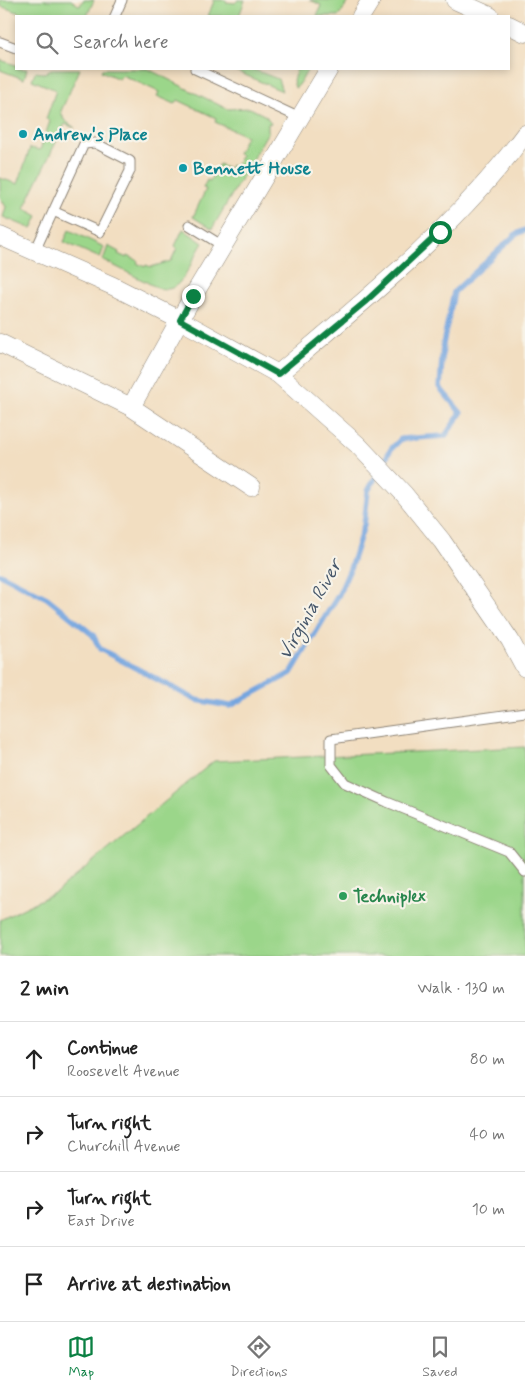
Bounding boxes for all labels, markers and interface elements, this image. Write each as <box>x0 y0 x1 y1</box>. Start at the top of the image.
search box <box>15 15 510 70</box>
icon: search <box>33 29 61 57</box>
text: Search here <box>73 30 169 55</box>
place label: Andrew's Place <box>33 123 148 147</box>
marker: Andrew's Place <box>17 128 29 140</box>
place label: Bennett House <box>193 157 311 181</box>
marker: Bennett House <box>177 162 189 174</box>
route start <box>429 221 452 244</box>
route end <box>182 285 205 308</box>
water label: Virginia River <box>273 553 351 665</box>
place label: Techniplex <box>353 885 426 909</box>
marker: Techniplex <box>337 890 349 902</box>
text: 2 min <box>20 975 69 1003</box>
text: Walk · 130 m <box>418 978 505 999</box>
text: Continue <box>67 1036 138 1061</box>
icon: ahead <box>20 1045 48 1073</box>
text: 80 m <box>470 1049 505 1070</box>
text: Roosevelt Avenue <box>67 1061 180 1082</box>
text: Turn right <box>67 1111 151 1136</box>
icon: right <box>20 1120 48 1148</box>
text: 40 m <box>469 1124 505 1145</box>
text: Churchill Avenue <box>67 1136 180 1157</box>
text: Turn right <box>67 1186 151 1211</box>
icon: right <box>20 1195 48 1223</box>
text: 10 m <box>472 1199 505 1220</box>
text: East Drive <box>67 1211 135 1232</box>
icon: arrive <box>20 1270 48 1298</box>
text: Arrive at destination <box>67 1272 231 1297</box>
tab: Map <box>67 1333 95 1381</box>
tab: Directions <box>230 1333 288 1381</box>
tab: Saved <box>422 1333 458 1381</box>

